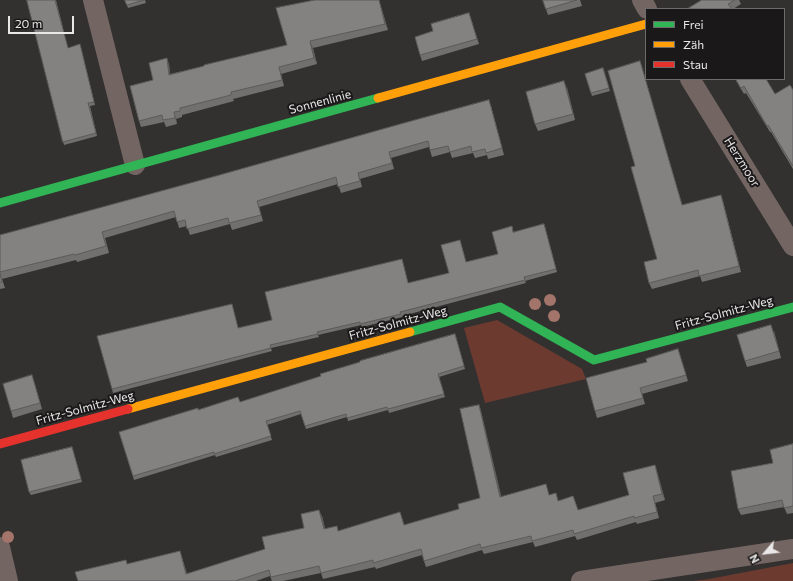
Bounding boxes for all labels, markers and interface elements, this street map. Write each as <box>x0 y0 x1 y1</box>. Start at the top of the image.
scale bar <box>10 8 76 34</box>
legend <box>645 8 785 80</box>
text: 20 m <box>15 16 42 30</box>
text: Frei <box>683 17 704 31</box>
text: Zäh <box>683 37 704 51</box>
text: Stau <box>683 57 708 71</box>
street label: Sonnenlinie <box>287 87 353 117</box>
street label: Herzmoor <box>721 135 763 189</box>
street label: Fritz-Solmitz-Weg <box>673 293 775 333</box>
street label: Fritz-Solmitz-Weg <box>347 303 449 343</box>
street label: Fritz-Solmitz-Weg <box>34 388 136 428</box>
north arrow <box>745 533 785 573</box>
text: N <box>746 552 762 566</box>

